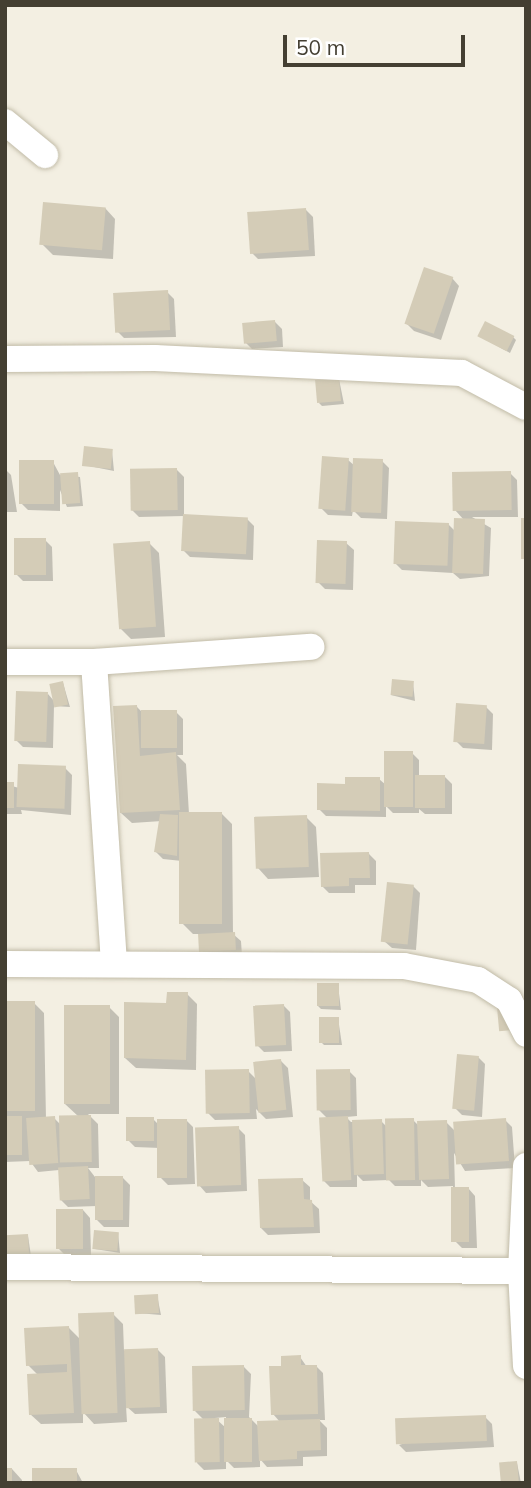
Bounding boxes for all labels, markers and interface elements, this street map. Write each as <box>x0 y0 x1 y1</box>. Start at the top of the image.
scale bar <box>286 21 468 65</box>
text: 50 m <box>296 34 345 60</box>

